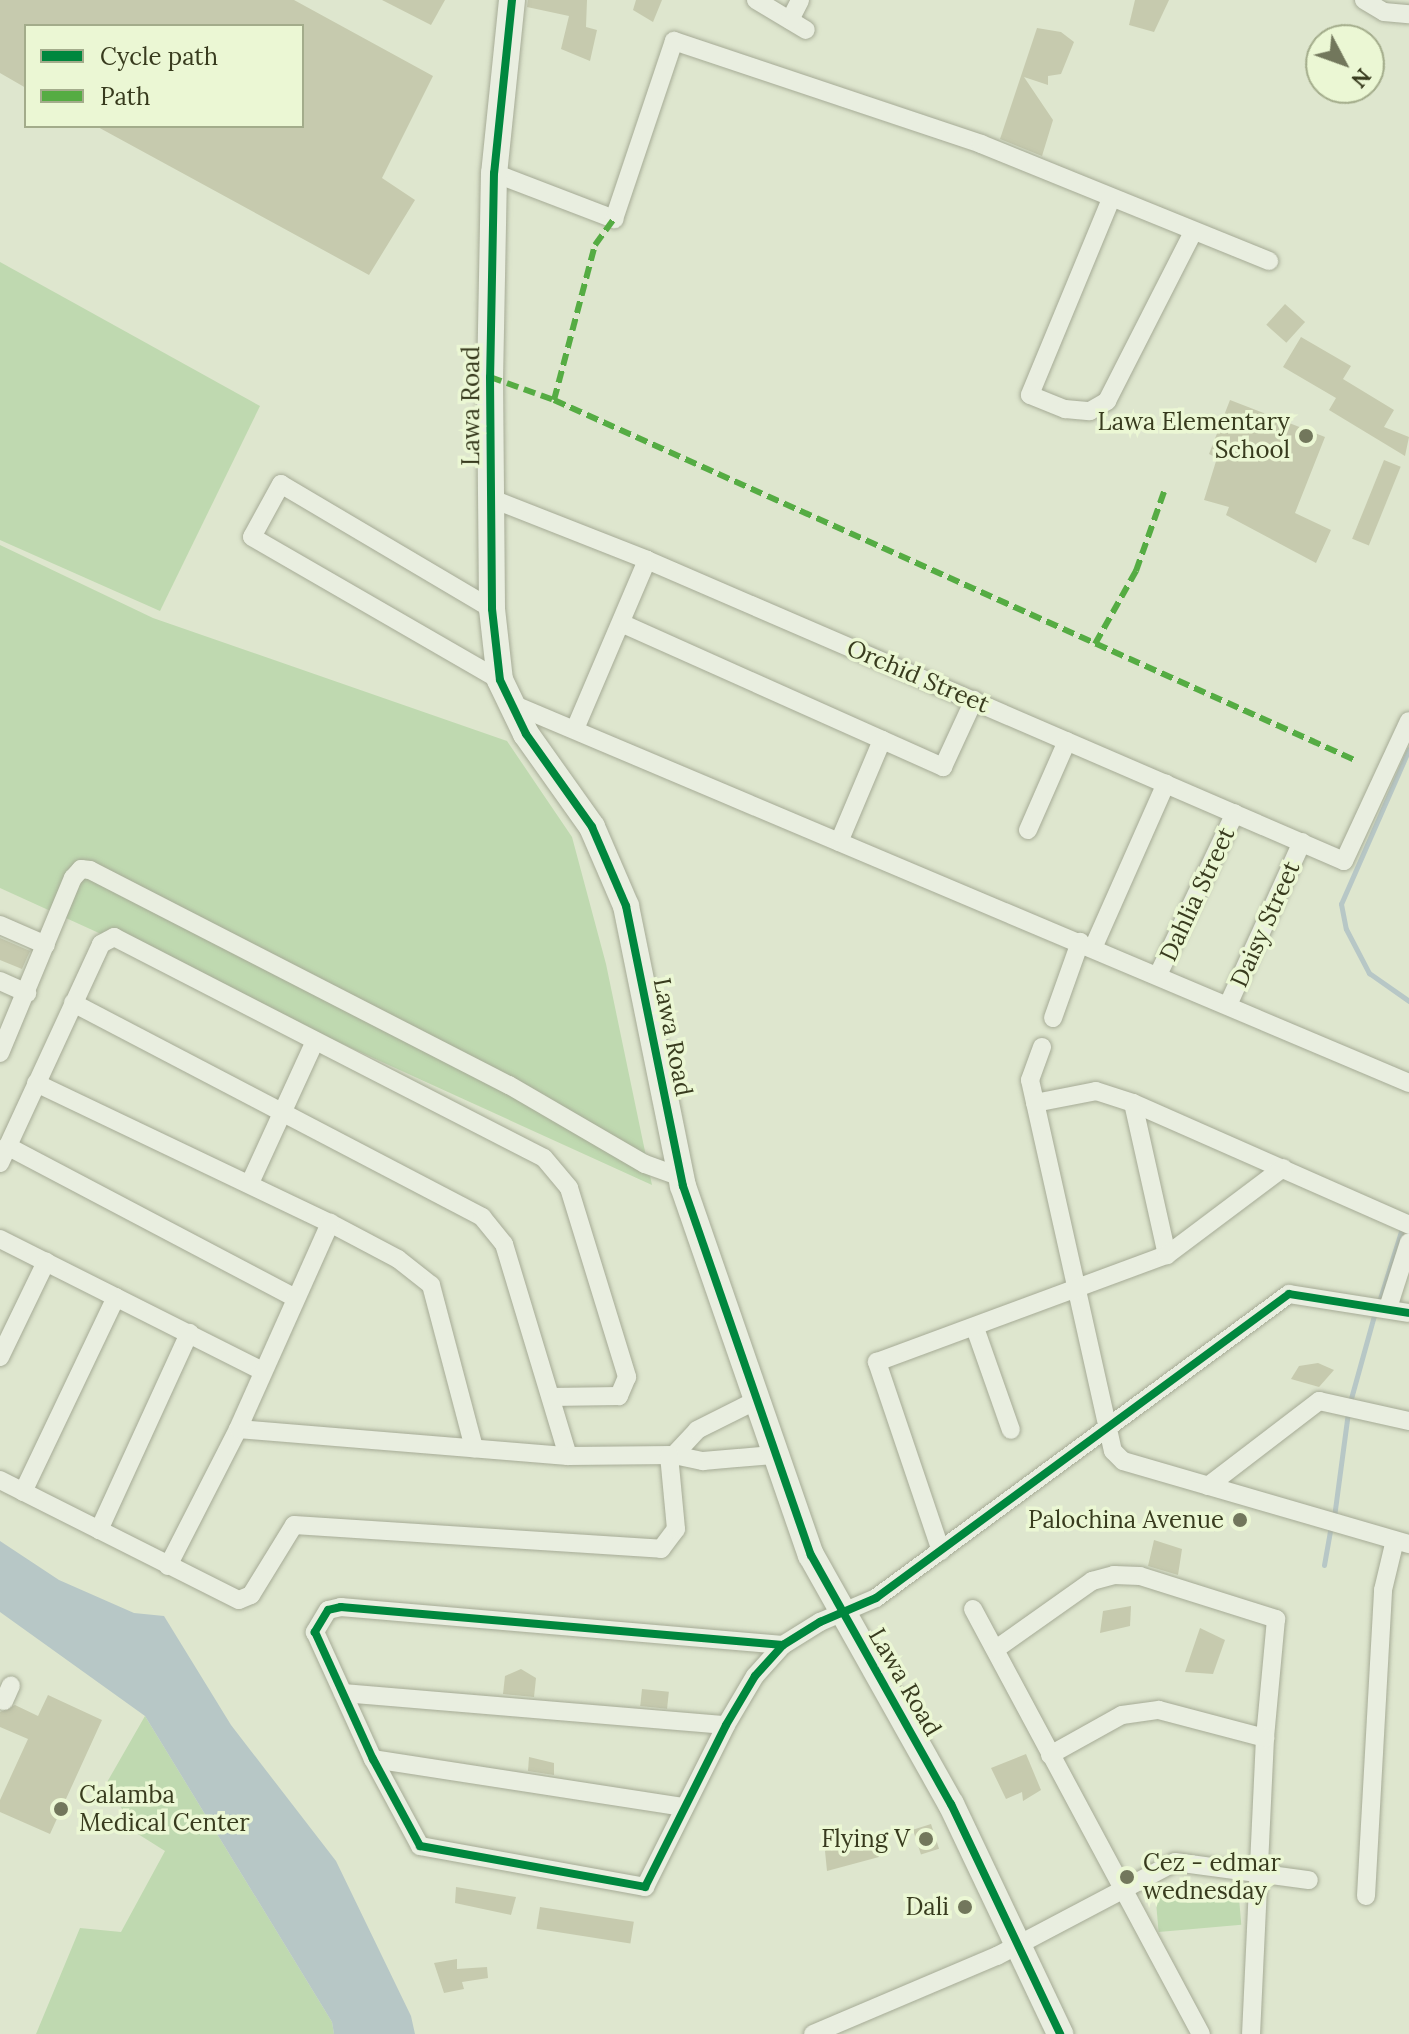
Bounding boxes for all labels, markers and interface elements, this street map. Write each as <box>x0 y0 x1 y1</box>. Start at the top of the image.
legend <box>24 24 304 128</box>
north arrow <box>1305 24 1385 104</box>
text: Cycle path <box>100 41 218 72</box>
text: N <box>1345 63 1378 94</box>
text: Path <box>100 81 150 112</box>
street label: Lawa Road <box>457 346 485 466</box>
place label: Lawa Elementary School <box>1097 408 1290 464</box>
marker: Lawa Elementary School <box>1297 427 1315 445</box>
street label: Orchid Street <box>842 633 994 719</box>
street label: Dahlia Street <box>1153 822 1241 966</box>
street label: Daisy Street <box>1224 856 1306 992</box>
street label: Lawa Road <box>647 975 699 1099</box>
place label: Palochina Avenue <box>1028 1506 1224 1534</box>
marker: Palochina Avenue <box>1231 1511 1249 1529</box>
street label: Lawa Road <box>863 1623 947 1741</box>
place label: Calamba Medical Center <box>79 1781 250 1837</box>
marker: Calamba Medical Center <box>50 1798 72 1820</box>
place label: Flying V <box>821 1825 910 1853</box>
marker: Flying V <box>917 1830 935 1848</box>
place label: Cez - edmar wednesday <box>1143 1849 1281 1905</box>
marker: Cez - edmar wednesday <box>1118 1868 1136 1886</box>
place label: Dali <box>906 1893 949 1921</box>
marker: Dali <box>956 1898 974 1916</box>

